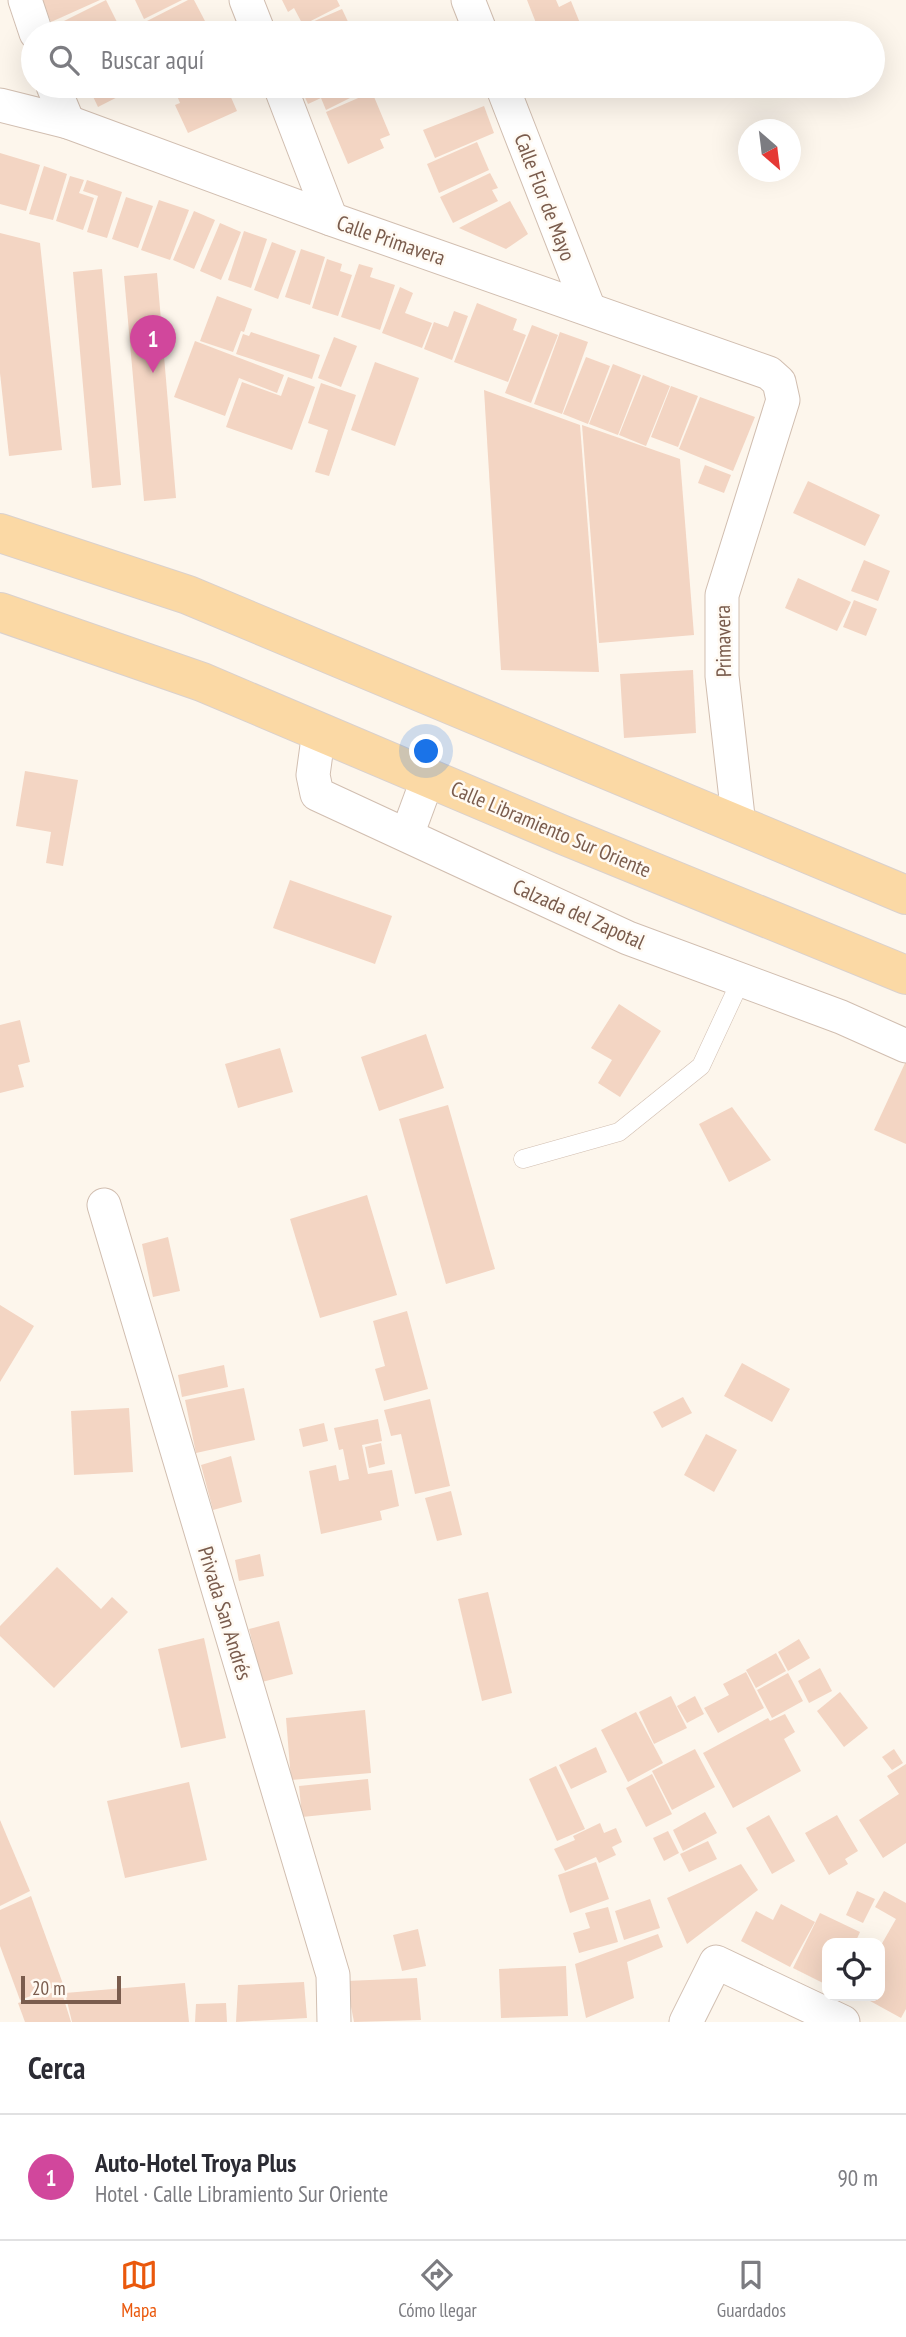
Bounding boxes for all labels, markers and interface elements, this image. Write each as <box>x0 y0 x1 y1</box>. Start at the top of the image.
search box <box>21 21 885 98</box>
icon: search <box>45 41 83 79</box>
text: Buscar aquí <box>101 43 204 76</box>
north arrow <box>738 119 801 182</box>
street label: Calle Flor de Mayo <box>508 129 582 265</box>
street label: Calle Primavera <box>333 209 449 271</box>
pin: 1 <box>130 315 176 373</box>
street label: Primavera <box>709 605 737 677</box>
your location <box>409 734 443 768</box>
street label: Calle Libramiento Sur Oriente <box>447 775 655 883</box>
street label: Calzada del Zapotal <box>509 873 649 955</box>
street label: Privada San Andrés <box>192 1543 258 1683</box>
map controls <box>822 1938 885 2001</box>
button: locate <box>822 1938 885 2001</box>
scale bar <box>21 1973 121 2005</box>
text: 20 m <box>32 1976 66 2000</box>
text: Cerca <box>28 2048 85 2087</box>
text: Auto-Hotel Troya Plus <box>95 2146 296 2179</box>
text: 1 <box>46 2163 57 2192</box>
text: 90 m <box>837 2163 878 2192</box>
text: Hotel · Calle Libramiento Sur Oriente <box>95 2179 388 2208</box>
tab: Mapa <box>120 2256 158 2322</box>
tab: Cómo llegar <box>398 2256 477 2322</box>
tab: Guardados <box>717 2256 786 2322</box>

